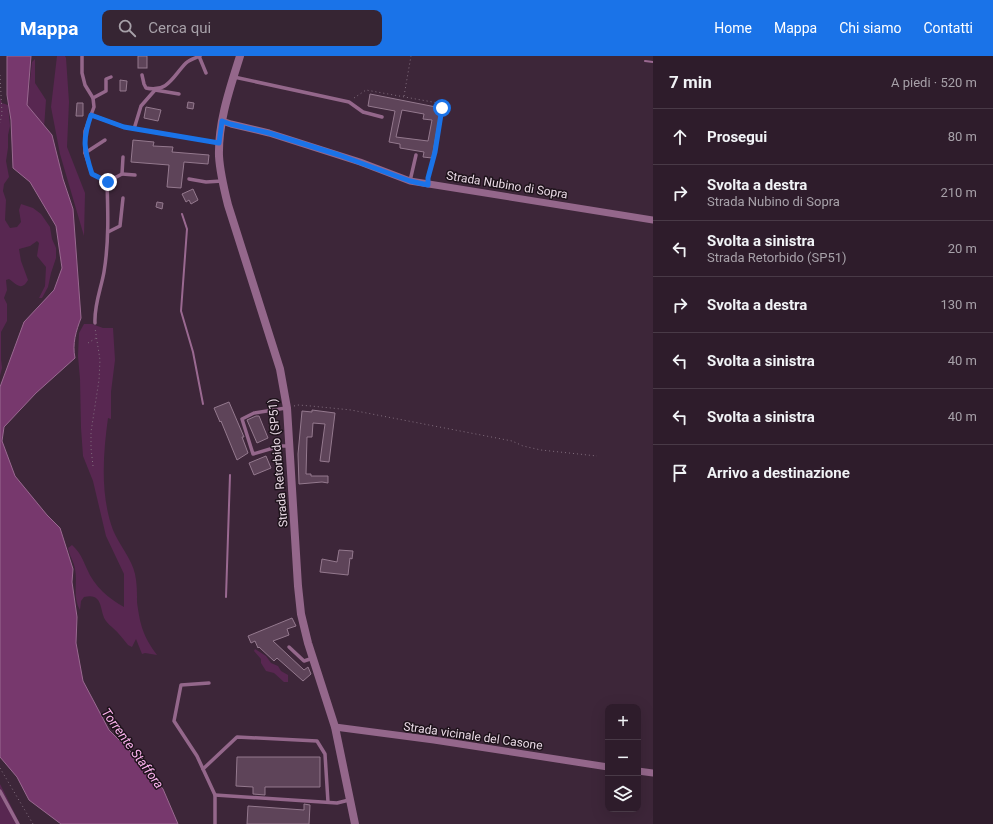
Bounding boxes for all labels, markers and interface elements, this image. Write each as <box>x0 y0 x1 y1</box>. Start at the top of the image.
search box <box>102 10 382 46</box>
text: Mappa <box>20 17 78 40</box>
icon: search <box>116 17 138 39</box>
text: Cerca qui <box>148 19 211 37</box>
text: Home <box>714 20 752 36</box>
text: Mappa <box>774 20 817 36</box>
text: Chi siamo <box>839 20 901 36</box>
text: Contatti <box>923 20 973 36</box>
text: 7 min <box>669 72 712 92</box>
text: A piedi · 520 m <box>891 75 977 90</box>
route start <box>433 99 451 117</box>
icon: ahead <box>669 126 691 148</box>
text: Prosegui <box>707 128 767 146</box>
text: 80 m <box>948 129 977 144</box>
street label: Strada Nubino di Sopra <box>445 168 569 202</box>
route end <box>99 173 117 191</box>
text: Svolta a destra <box>707 176 807 194</box>
icon: right <box>669 182 691 204</box>
text: 210 m <box>940 185 977 200</box>
text: Strada Nubino di Sopra <box>707 194 840 209</box>
text: Svolta a sinistra <box>707 232 815 250</box>
icon: left <box>669 238 691 260</box>
text: 20 m <box>948 241 977 256</box>
text: Strada Retorbido (SP51) <box>707 250 847 265</box>
icon: right <box>669 294 691 316</box>
text: Svolta a destra <box>707 296 807 314</box>
text: 130 m <box>940 297 977 312</box>
icon: left <box>669 350 691 372</box>
text: Svolta a sinistra <box>707 352 815 370</box>
text: 40 m <box>948 353 977 368</box>
street label: Strada Retorbido (SP51) <box>265 398 291 528</box>
icon: left <box>669 406 691 428</box>
text: Svolta a sinistra <box>707 408 815 426</box>
text: 40 m <box>948 409 977 424</box>
icon: arrive <box>669 462 691 484</box>
text: Arrivo a destinazione <box>707 464 850 482</box>
map controls <box>605 704 641 812</box>
button: + <box>605 704 641 740</box>
water label: Torrente Staffora <box>98 705 167 791</box>
street label: Strada vicinale del Casone <box>402 719 544 753</box>
button: − <box>605 740 641 776</box>
button: layers <box>605 776 641 812</box>

